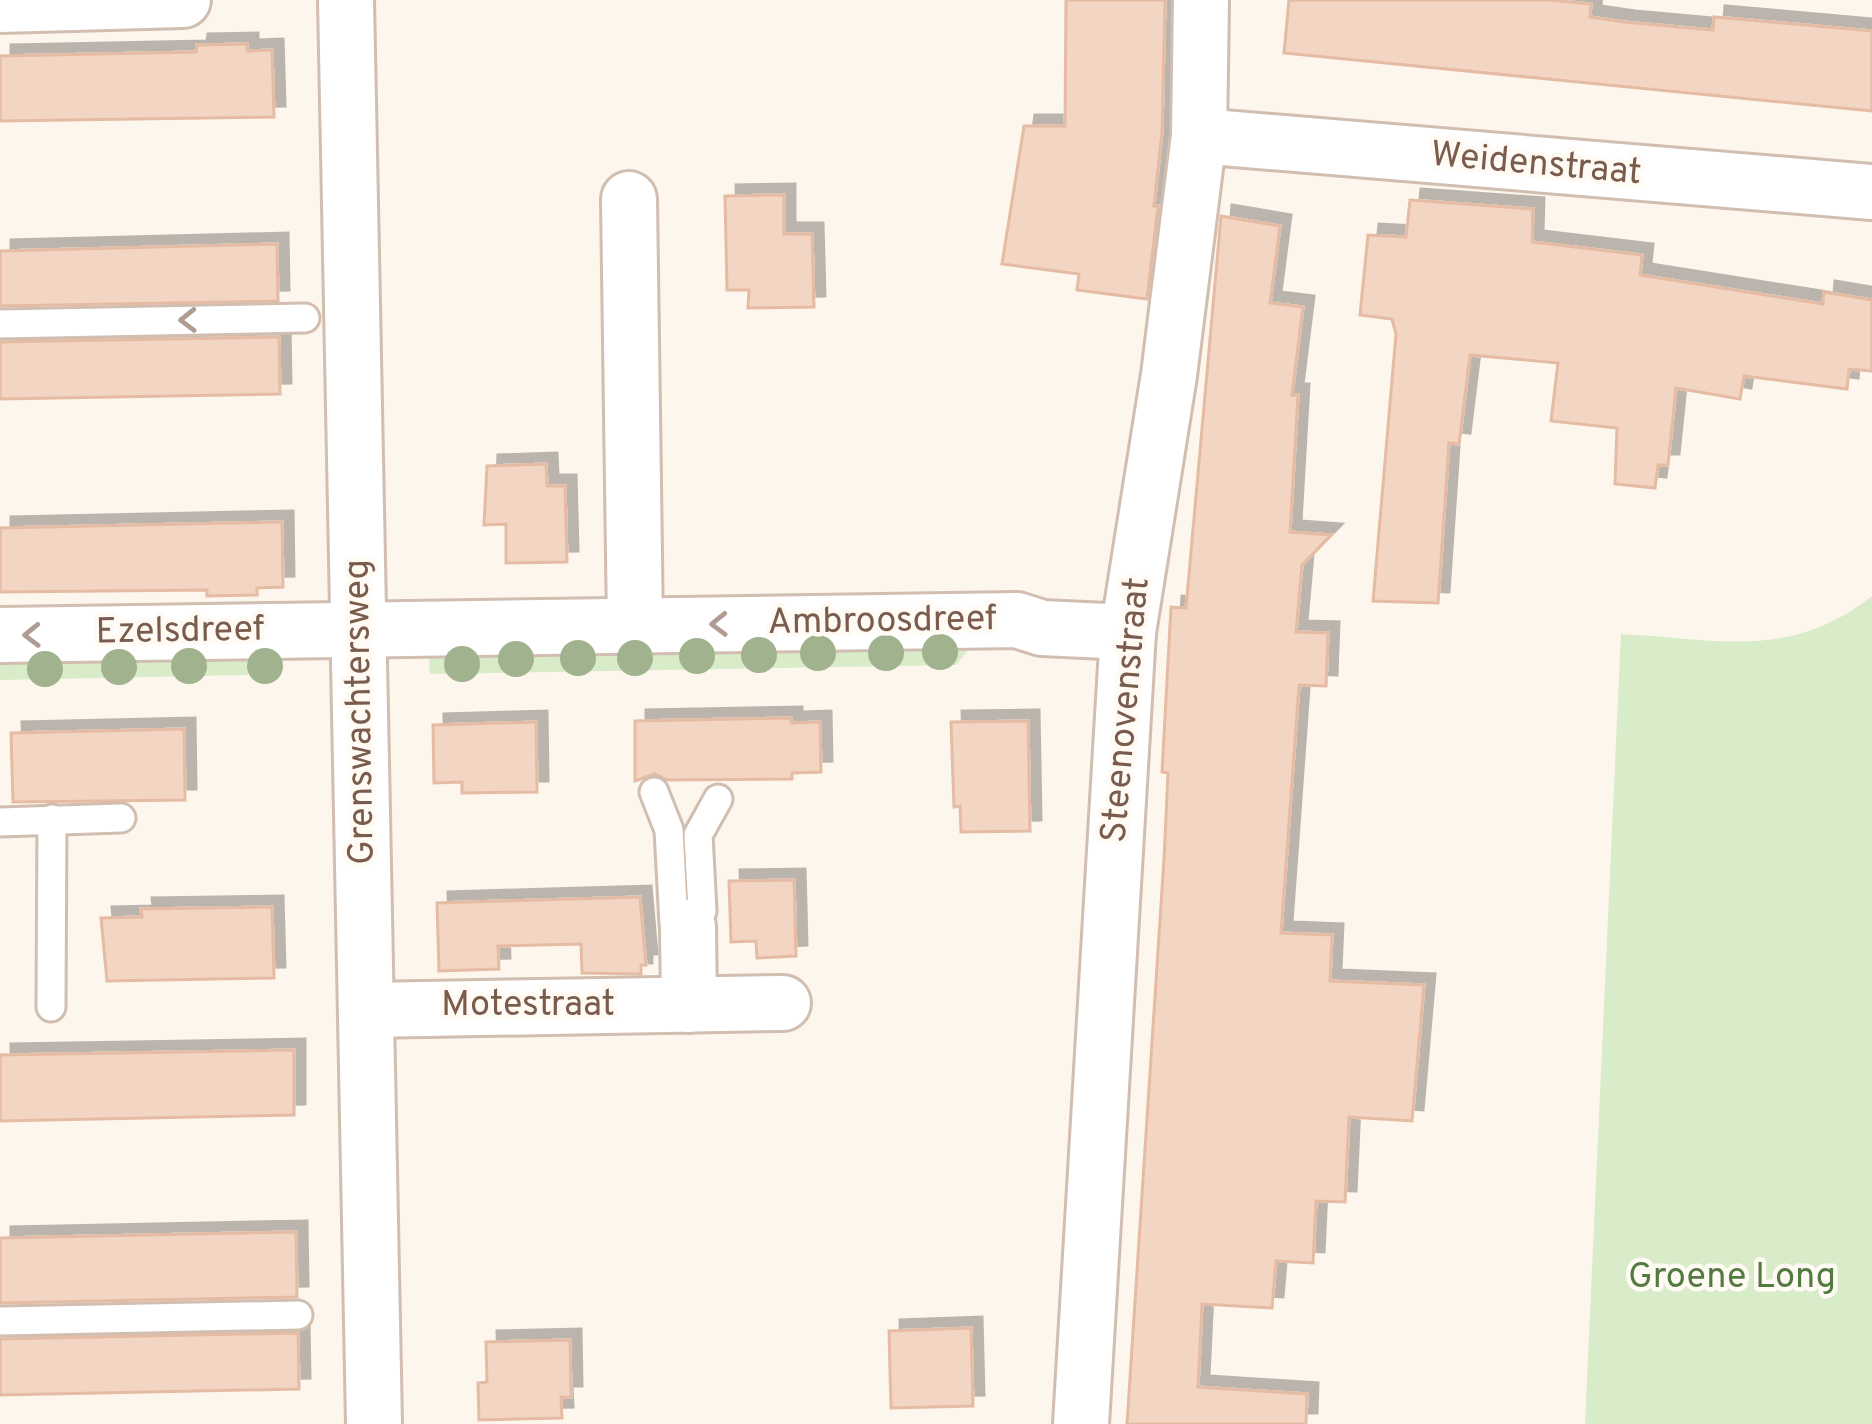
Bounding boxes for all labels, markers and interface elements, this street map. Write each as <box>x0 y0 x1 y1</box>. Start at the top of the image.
street label: Weidenstraat <box>1429 133 1643 197</box>
one-way arrow <box>178 307 197 333</box>
street label: Grenswachtersweg <box>335 559 387 865</box>
street label: Steenovenstraat <box>1092 575 1162 845</box>
street label: Ambroosdreef <box>767 597 997 647</box>
street label: Ezelsdreef <box>95 608 265 656</box>
one-way arrow <box>709 611 728 637</box>
one-way arrow <box>22 621 41 647</box>
street label: Motestraat <box>441 983 615 1029</box>
park label: Groene Long <box>1628 1255 1836 1301</box>

